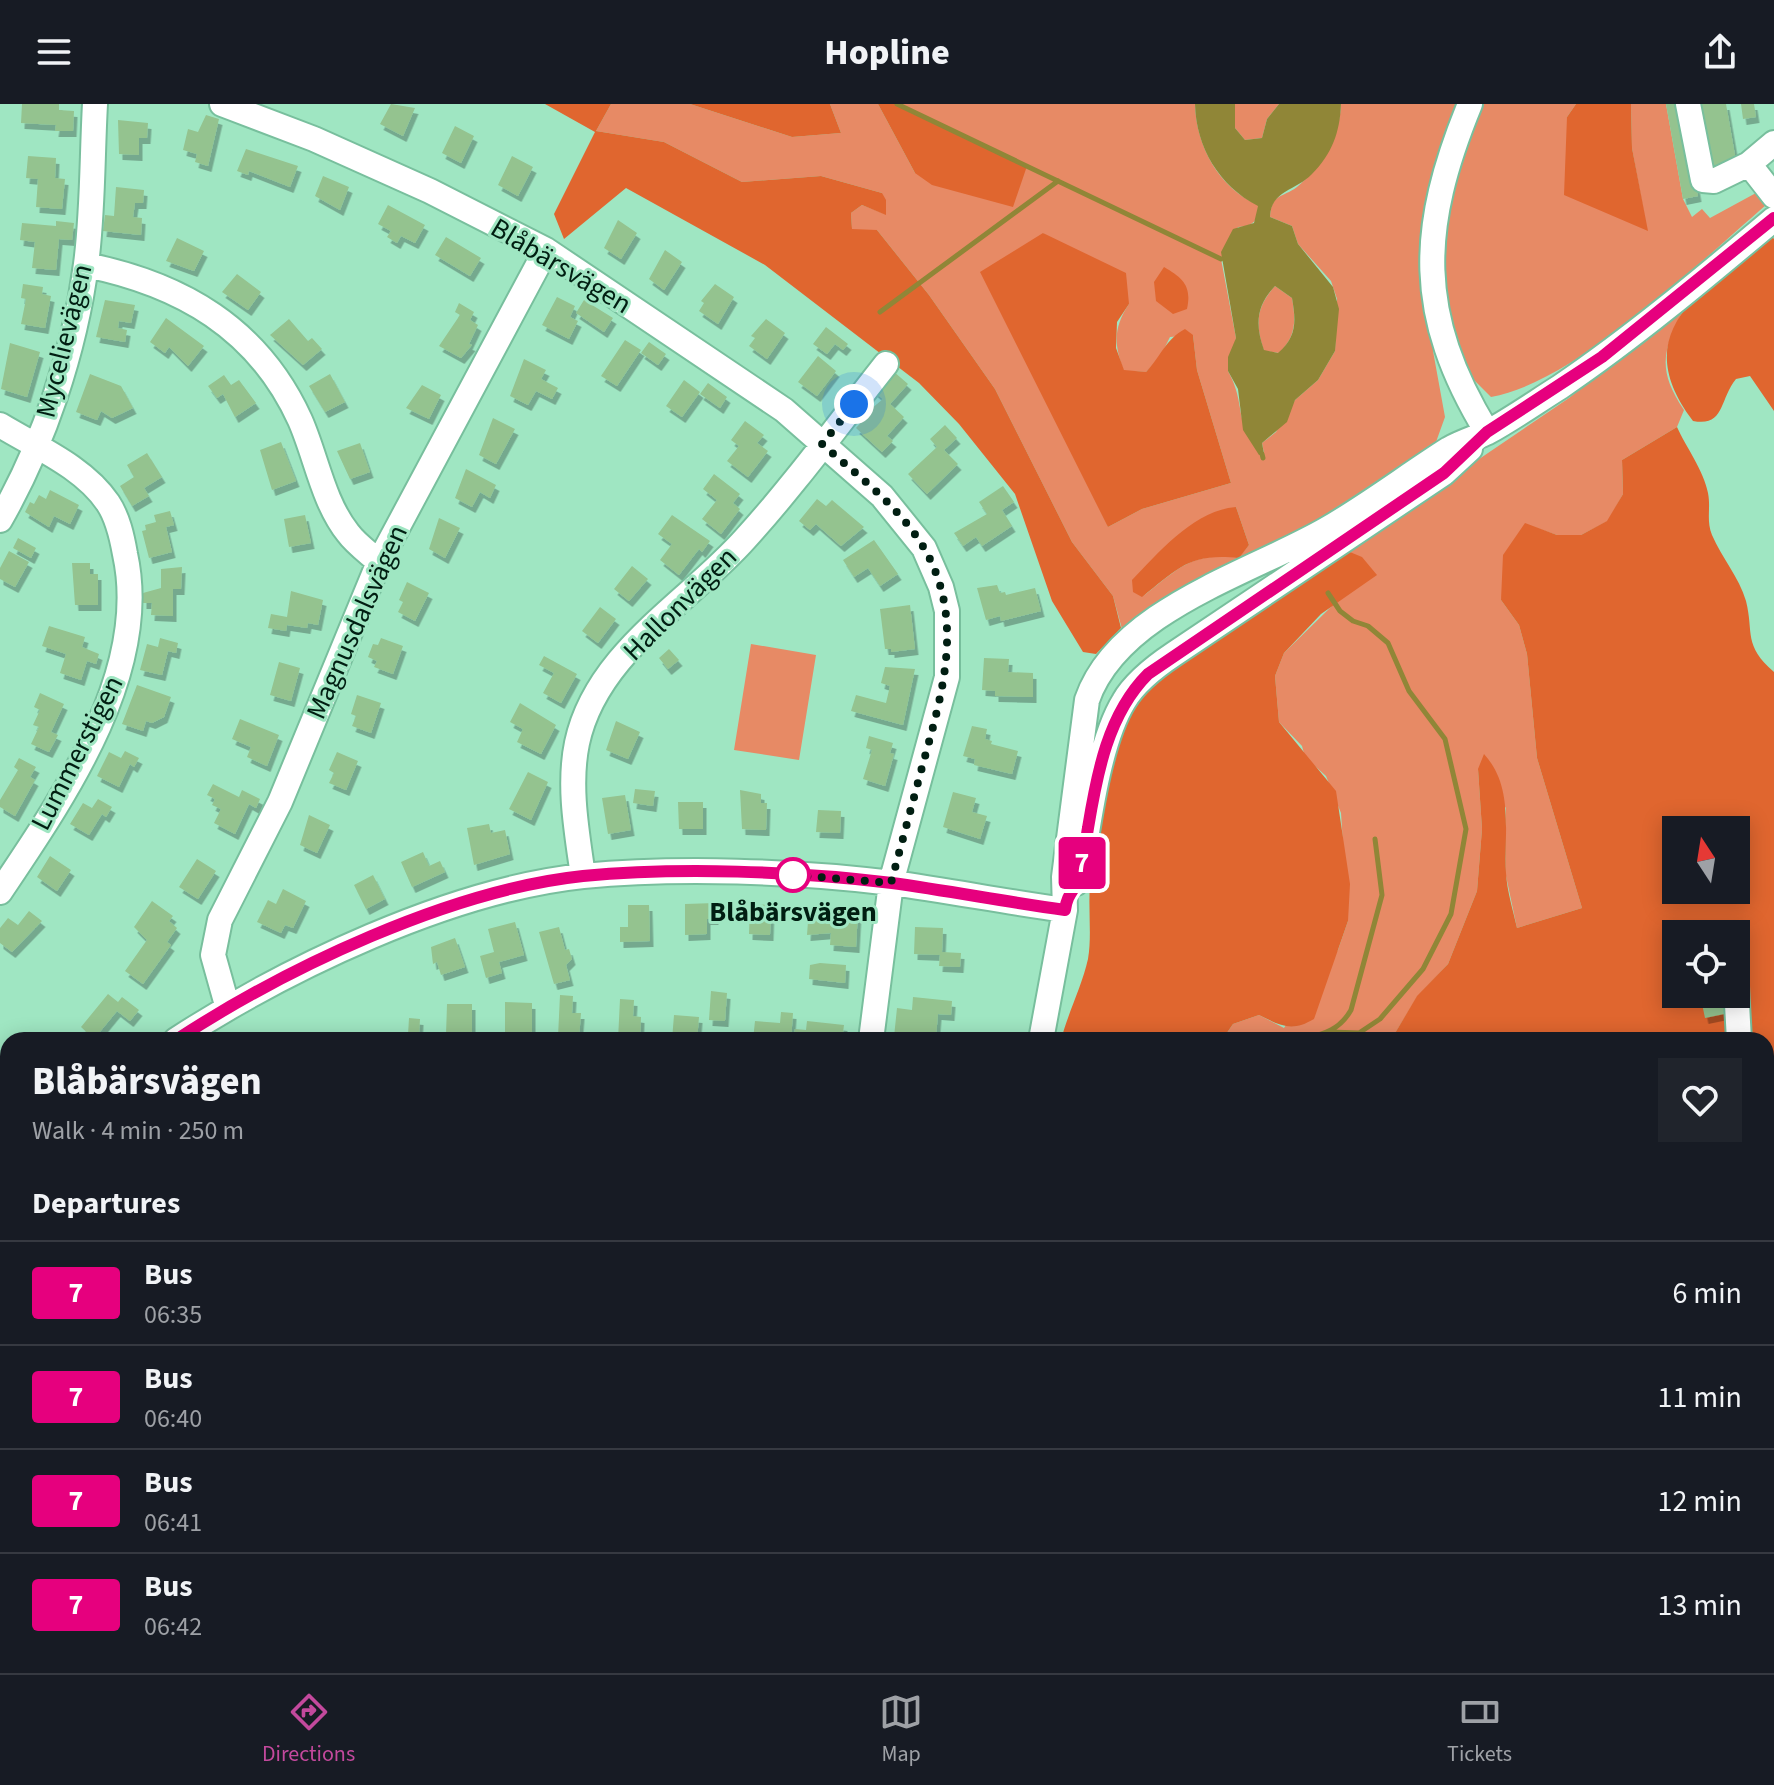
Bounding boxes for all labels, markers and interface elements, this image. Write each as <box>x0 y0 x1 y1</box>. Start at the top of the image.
text: Hopline <box>824 27 950 78</box>
icon: menu <box>32 30 76 74</box>
icon: share <box>1698 30 1742 74</box>
street label: Blåbärsvägen <box>483 208 639 324</box>
street label: Mycelievägen <box>26 260 102 422</box>
your location <box>834 384 874 424</box>
street label: Magnusdalsvägen <box>296 518 418 726</box>
street label: Hallonvägen <box>614 538 746 670</box>
street label: Lummerstigen <box>21 669 133 837</box>
north arrow <box>1662 816 1750 904</box>
map controls <box>1662 816 1750 1008</box>
line badge: 7 <box>1056 837 1108 889</box>
text: 7 <box>1075 843 1089 883</box>
marker: Blåbärsvägen <box>776 858 810 892</box>
place label: Blåbärsvägen <box>709 892 877 932</box>
button: locate <box>1662 920 1750 1008</box>
text: Blåbärsvägen <box>32 1055 262 1109</box>
button: heart <box>1658 1058 1742 1142</box>
text: Walk · 4 min · 250 m <box>32 1112 244 1149</box>
text: Departures <box>32 1182 180 1225</box>
text: Bus <box>144 1253 192 1296</box>
text: 6 min <box>1672 1272 1742 1315</box>
text: 7 <box>69 1273 83 1313</box>
text: 06:35 <box>144 1296 202 1333</box>
text: Bus <box>144 1357 192 1400</box>
text: 11 min <box>1658 1376 1742 1419</box>
text: 7 <box>69 1377 83 1417</box>
text: 06:40 <box>144 1400 202 1437</box>
text: Bus <box>144 1461 192 1504</box>
text: 12 min <box>1658 1480 1742 1523</box>
text: 7 <box>69 1481 83 1521</box>
text: 06:41 <box>144 1504 202 1541</box>
text: Bus <box>144 1565 192 1608</box>
text: 13 min <box>1658 1584 1742 1627</box>
text: 7 <box>69 1585 83 1625</box>
text: 06:42 <box>144 1608 202 1645</box>
tab: Directions <box>262 1690 355 1770</box>
tab: Map <box>879 1690 923 1770</box>
tab: Tickets <box>1447 1690 1512 1770</box>

